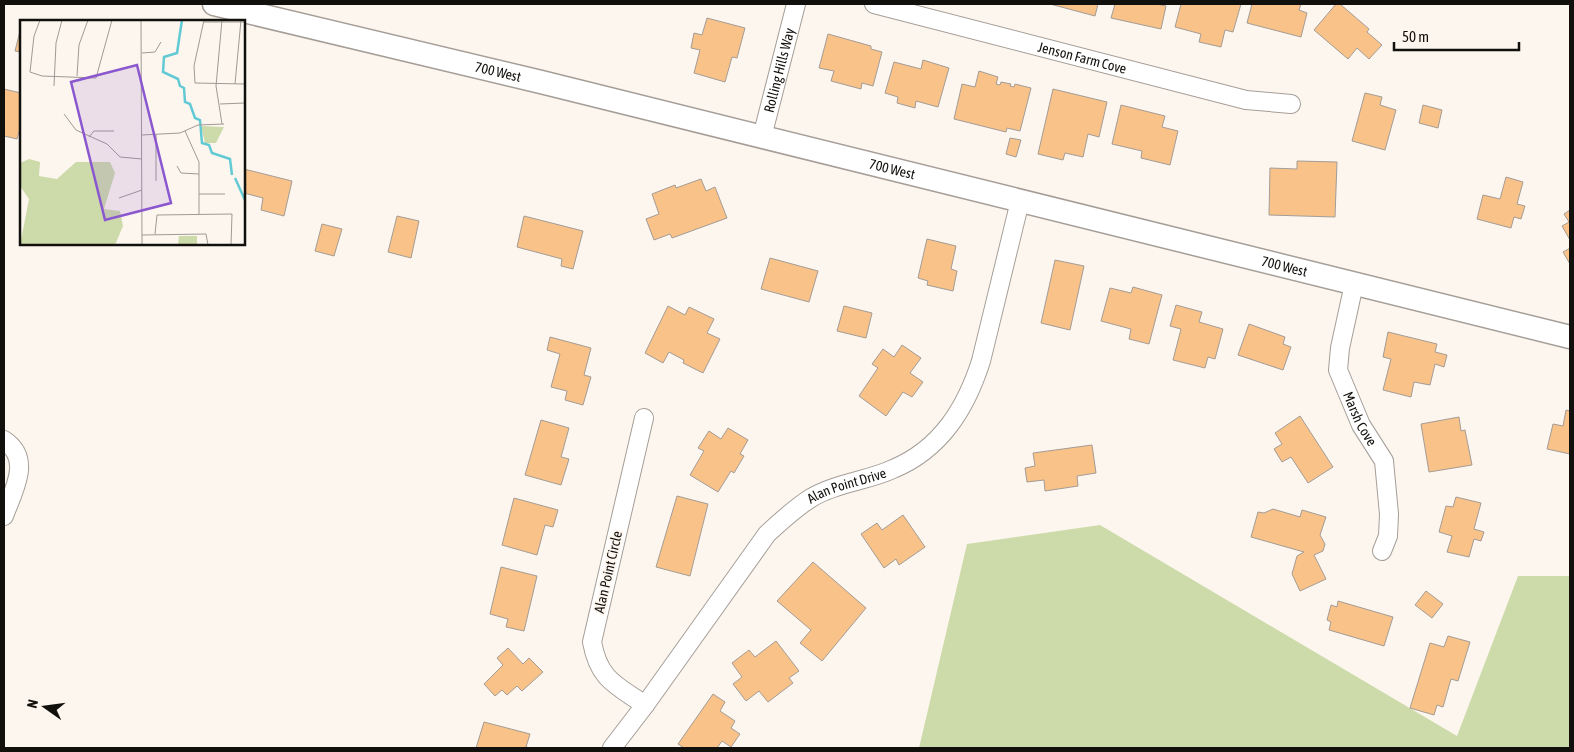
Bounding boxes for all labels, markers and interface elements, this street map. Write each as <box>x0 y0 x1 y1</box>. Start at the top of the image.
inset map <box>20 20 245 245</box>
scale bar <box>1394 20 1519 52</box>
street label: Rolling Hills Way <box>761 26 798 114</box>
text: 50 m <box>1402 28 1429 45</box>
street label: Jenson Farm Cove <box>1036 39 1128 77</box>
street label: 700 West <box>473 59 523 85</box>
street label: 700 West <box>868 156 917 182</box>
street label: 700 West <box>1260 253 1309 280</box>
street label: Marsh Cove <box>1340 389 1380 449</box>
street label: Alan Point Drive <box>804 465 888 507</box>
street label: Alan Point Circle <box>591 529 625 615</box>
north arrow <box>20 682 70 732</box>
text: N <box>24 698 41 710</box>

